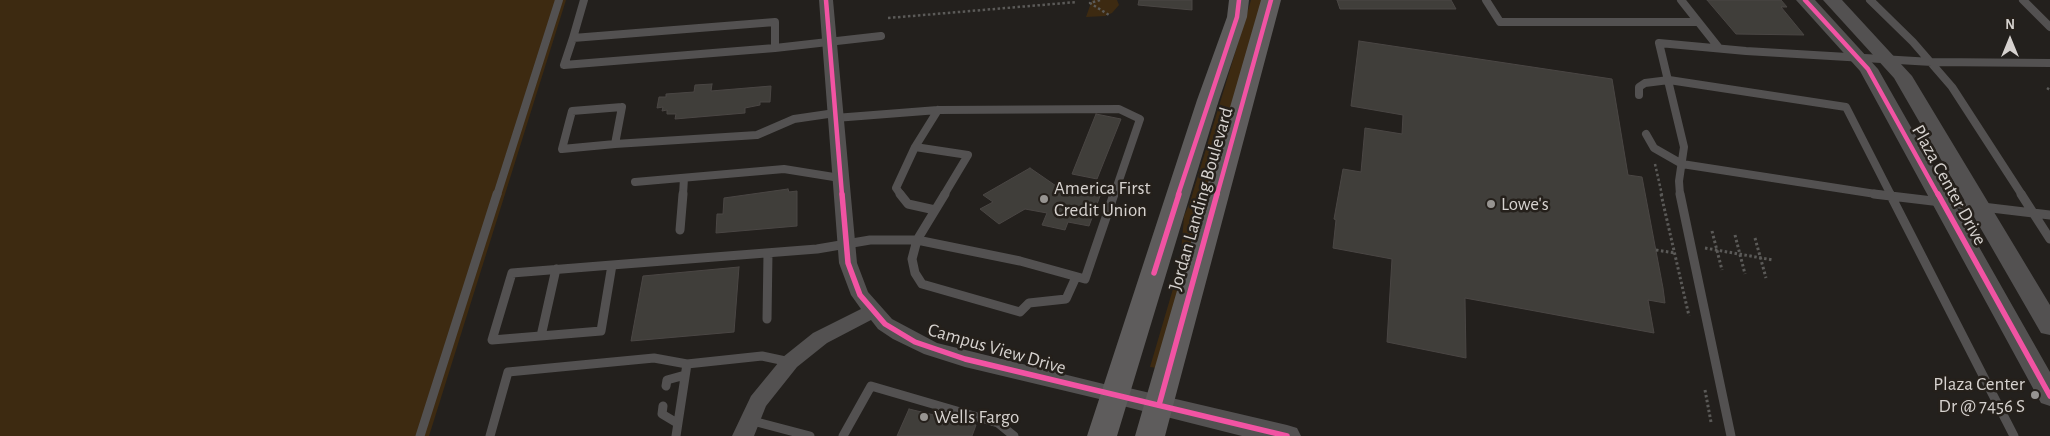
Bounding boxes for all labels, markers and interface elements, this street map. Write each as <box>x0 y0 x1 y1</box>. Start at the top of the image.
north arrow <box>1985 15 2035 65</box>
text: N <box>2005 18 2015 32</box>
street label: Jordan Landing Boulevard <box>1164 105 1238 293</box>
street label: Plaza Center Drive <box>1906 121 1992 249</box>
place label: America First Credit Union <box>1054 177 1151 221</box>
marker: America First Credit Union <box>1038 193 1050 205</box>
place label: Lowe's <box>1501 193 1549 215</box>
marker: Lowe's <box>1485 198 1497 210</box>
street label: Campus View Drive <box>925 318 1069 380</box>
place label: Plaza Center Dr @ 7456 S <box>1933 373 2025 417</box>
marker: Plaza Center Dr @ 7456 S <box>2029 389 2041 401</box>
place label: Wells Fargo <box>934 406 1019 428</box>
marker: Wells Fargo <box>918 411 930 423</box>

